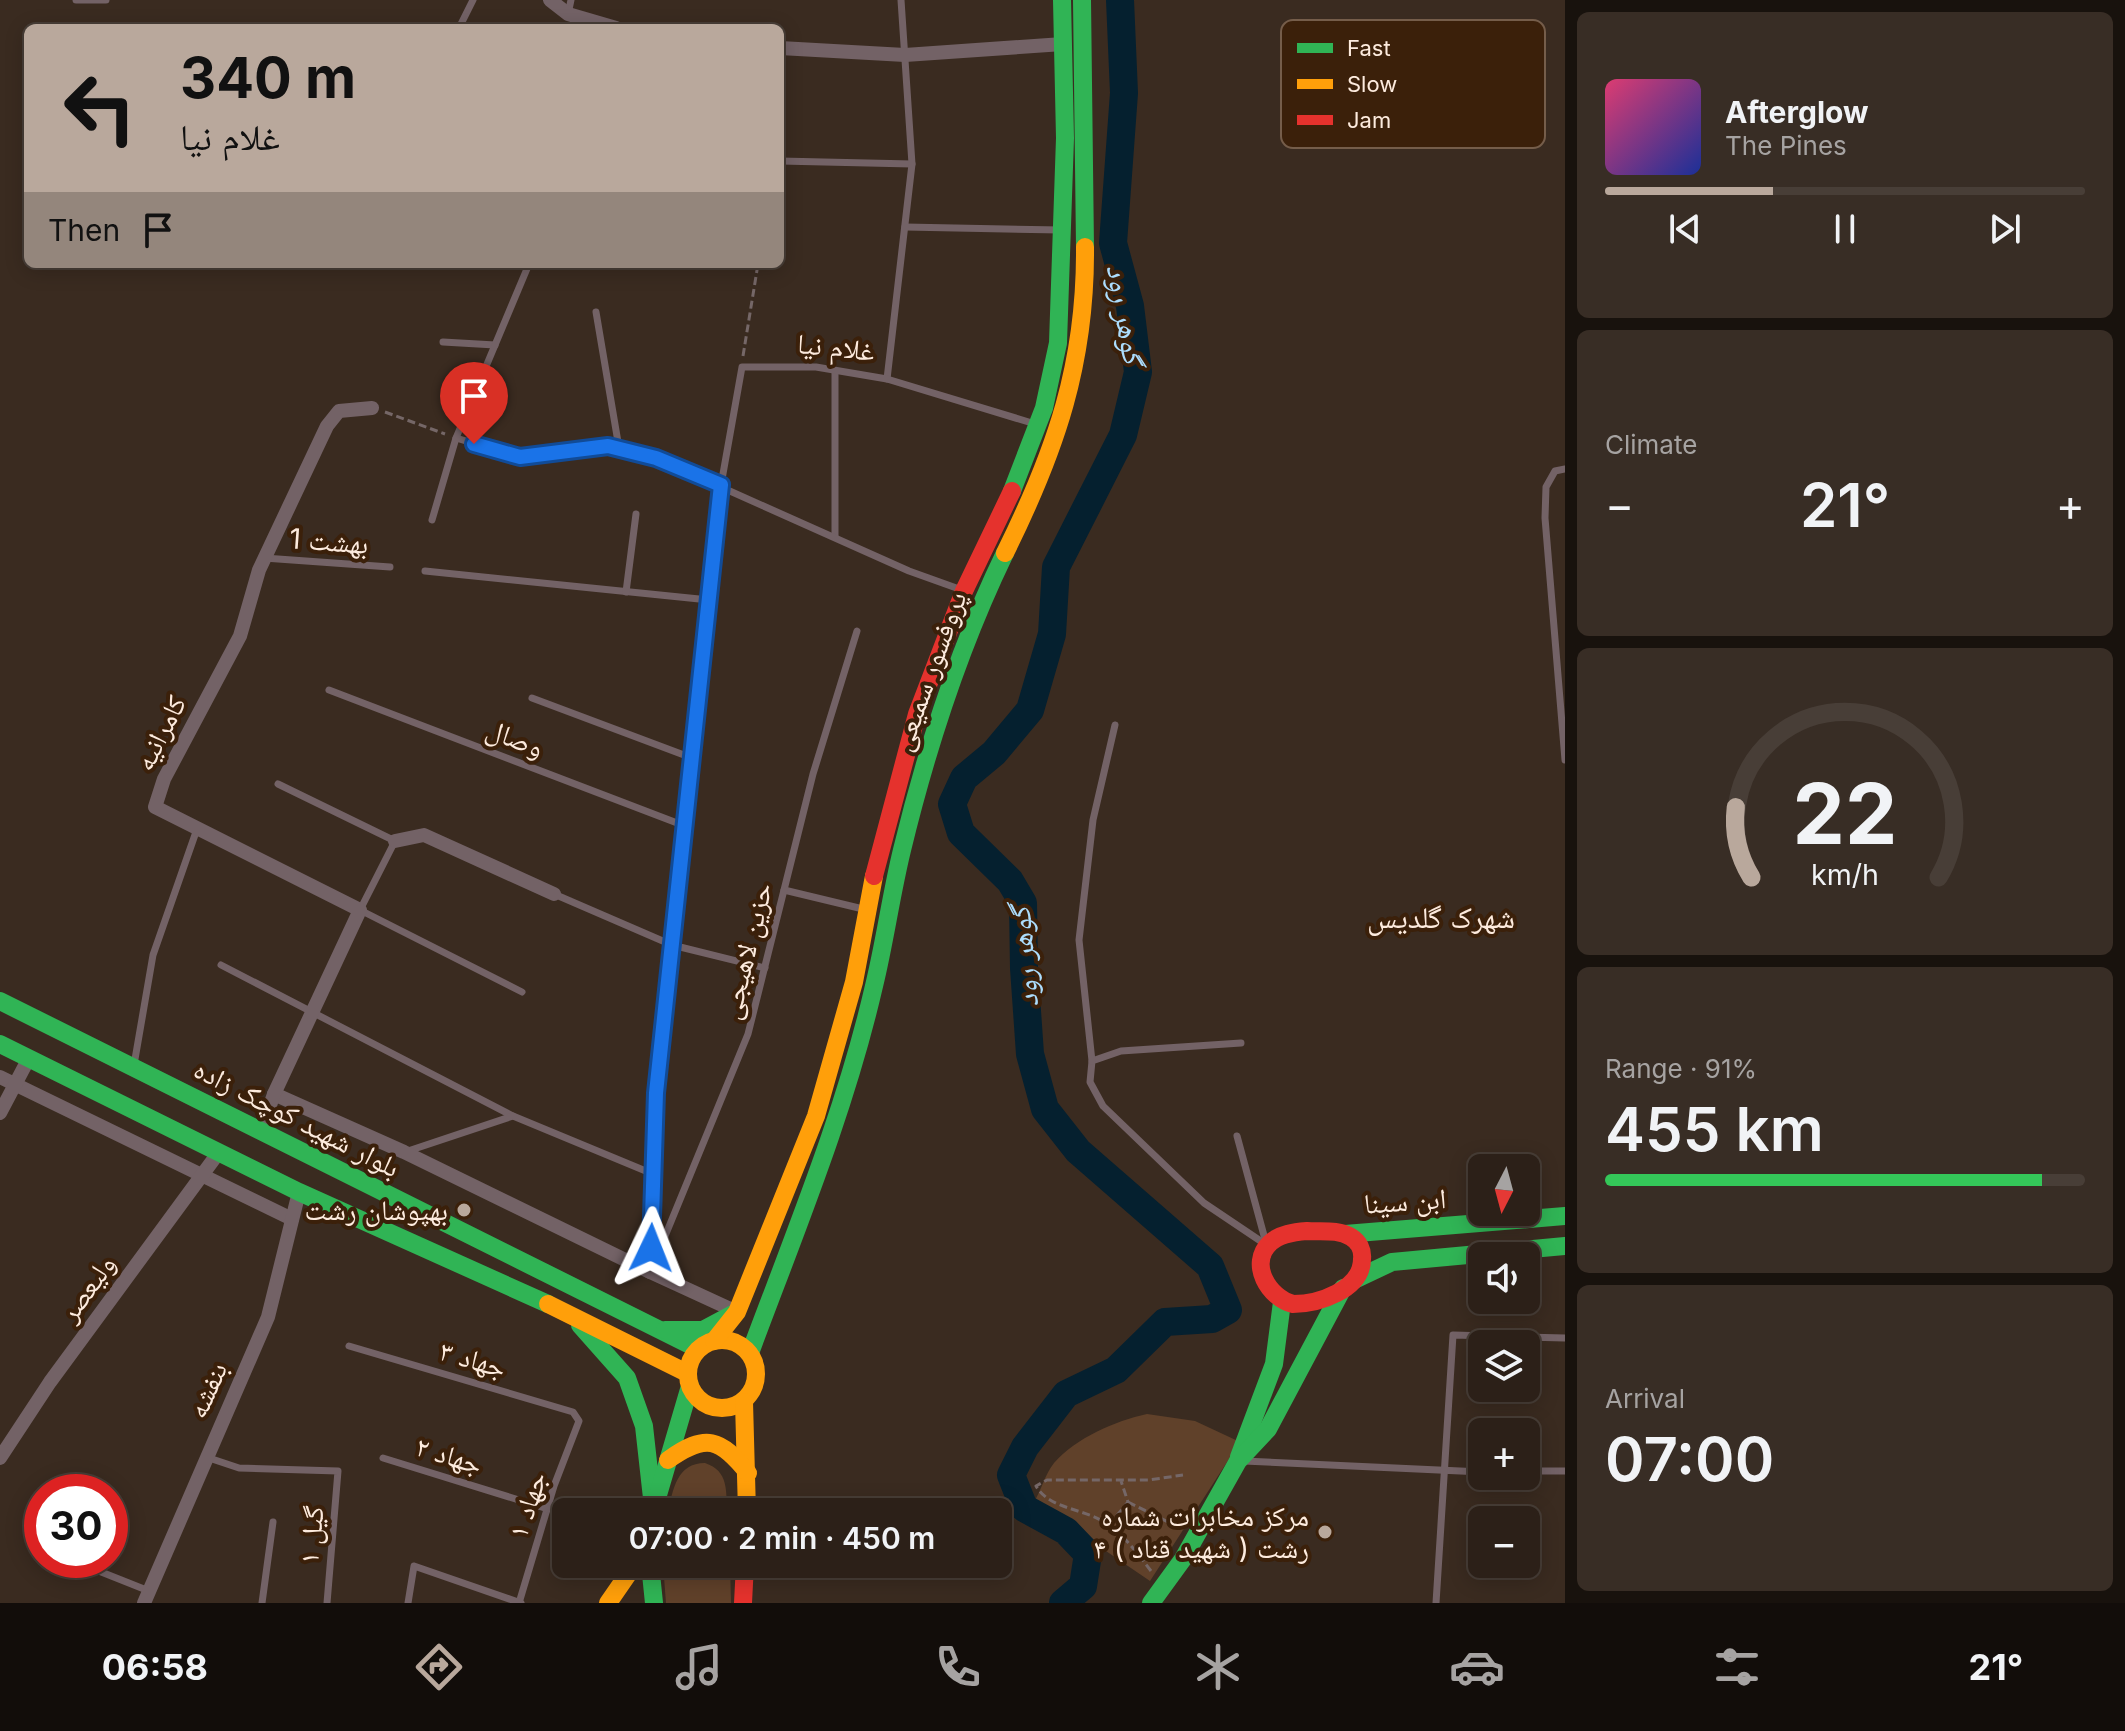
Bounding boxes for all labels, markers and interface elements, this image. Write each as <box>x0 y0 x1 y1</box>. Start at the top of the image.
legend <box>1281 20 1545 148</box>
text: Fast <box>1347 35 1391 61</box>
text: 340 m <box>180 44 356 112</box>
icon: left <box>48 56 152 160</box>
text: Slow <box>1347 71 1397 97</box>
text: Afterglow <box>1725 94 1869 130</box>
text: Jam <box>1347 107 1391 133</box>
text: غلام نیا <box>180 115 280 159</box>
text: The Pines <box>1725 130 1847 161</box>
icon: previous <box>1663 207 1707 251</box>
icon: pause <box>1823 207 1867 251</box>
icon: next <box>1983 207 2027 251</box>
icon: arrive <box>136 208 180 252</box>
text: Then <box>48 212 120 248</box>
water label: گوهر رود <box>1100 261 1154 373</box>
street label: غلام نیا <box>795 326 876 370</box>
pin <box>440 362 508 444</box>
icon: arrive <box>452 374 496 418</box>
text: Climate <box>1605 429 1697 460</box>
text: 21° <box>1800 469 1890 541</box>
text: − <box>1605 478 1634 532</box>
text: + <box>2056 478 2085 532</box>
street label: بهشت 1 <box>288 521 370 561</box>
street label: پروفسور سمیعی <box>884 587 974 756</box>
street label: کامرانیه <box>127 689 193 776</box>
street label: وصال <box>481 712 549 764</box>
text: 22 <box>1793 762 1897 863</box>
text: km/h <box>1811 857 1879 892</box>
street label: حزین لاهیجی <box>713 879 780 1023</box>
water label: گوهر رود <box>1000 899 1045 1009</box>
district label: شهرک گلدیس <box>1367 899 1515 936</box>
street label: بلوار شهید کوچک زاده <box>189 1052 405 1184</box>
text: Range · 91% <box>1605 1053 1757 1084</box>
text: 455 km <box>1605 1093 1824 1165</box>
north arrow <box>1468 1154 1540 1226</box>
map controls <box>1468 1154 1540 1578</box>
street label: ابن سینا <box>1363 1181 1447 1222</box>
place label: بهپوشان رشت <box>305 1193 448 1227</box>
marker: بهپوشان رشت <box>455 1201 473 1219</box>
position arrow <box>609 1206 693 1290</box>
button: sound <box>1468 1242 1540 1314</box>
street label: ولیعصر <box>51 1248 122 1329</box>
button: layers <box>1468 1330 1540 1402</box>
street label: جهاد ۳ <box>436 1333 510 1385</box>
street label: بنفشه <box>180 1357 234 1423</box>
text: Arrival <box>1605 1383 1685 1414</box>
button: + <box>1468 1418 1540 1490</box>
text: 07:00 <box>1605 1423 1774 1495</box>
street label: جهاد ۲ <box>412 1429 486 1481</box>
street label: جهاد ۱ <box>500 1468 554 1542</box>
speed limit sign: 30 <box>24 1474 128 1578</box>
place label: مرکز مخابرات شماره ۴ رشت ( شهید قناد ) <box>1093 1499 1309 1565</box>
street label: گیل ۱ <box>291 1504 332 1566</box>
button: − <box>1468 1506 1540 1578</box>
text: 07:00 · 2 min · 450 m <box>629 1520 935 1556</box>
marker: مرکز مخابرات شماره ۴ رشت ( شهید قناد ) <box>1316 1523 1334 1541</box>
icon: directions <box>411 1639 467 1695</box>
icon: music <box>671 1639 727 1695</box>
icon: phone <box>930 1639 986 1695</box>
icon: climate <box>1190 1639 1246 1695</box>
icon: car <box>1449 1639 1505 1695</box>
icon: filters <box>1709 1639 1765 1695</box>
text: 06:58 <box>102 1645 208 1689</box>
text: 21° <box>1968 1645 2023 1689</box>

